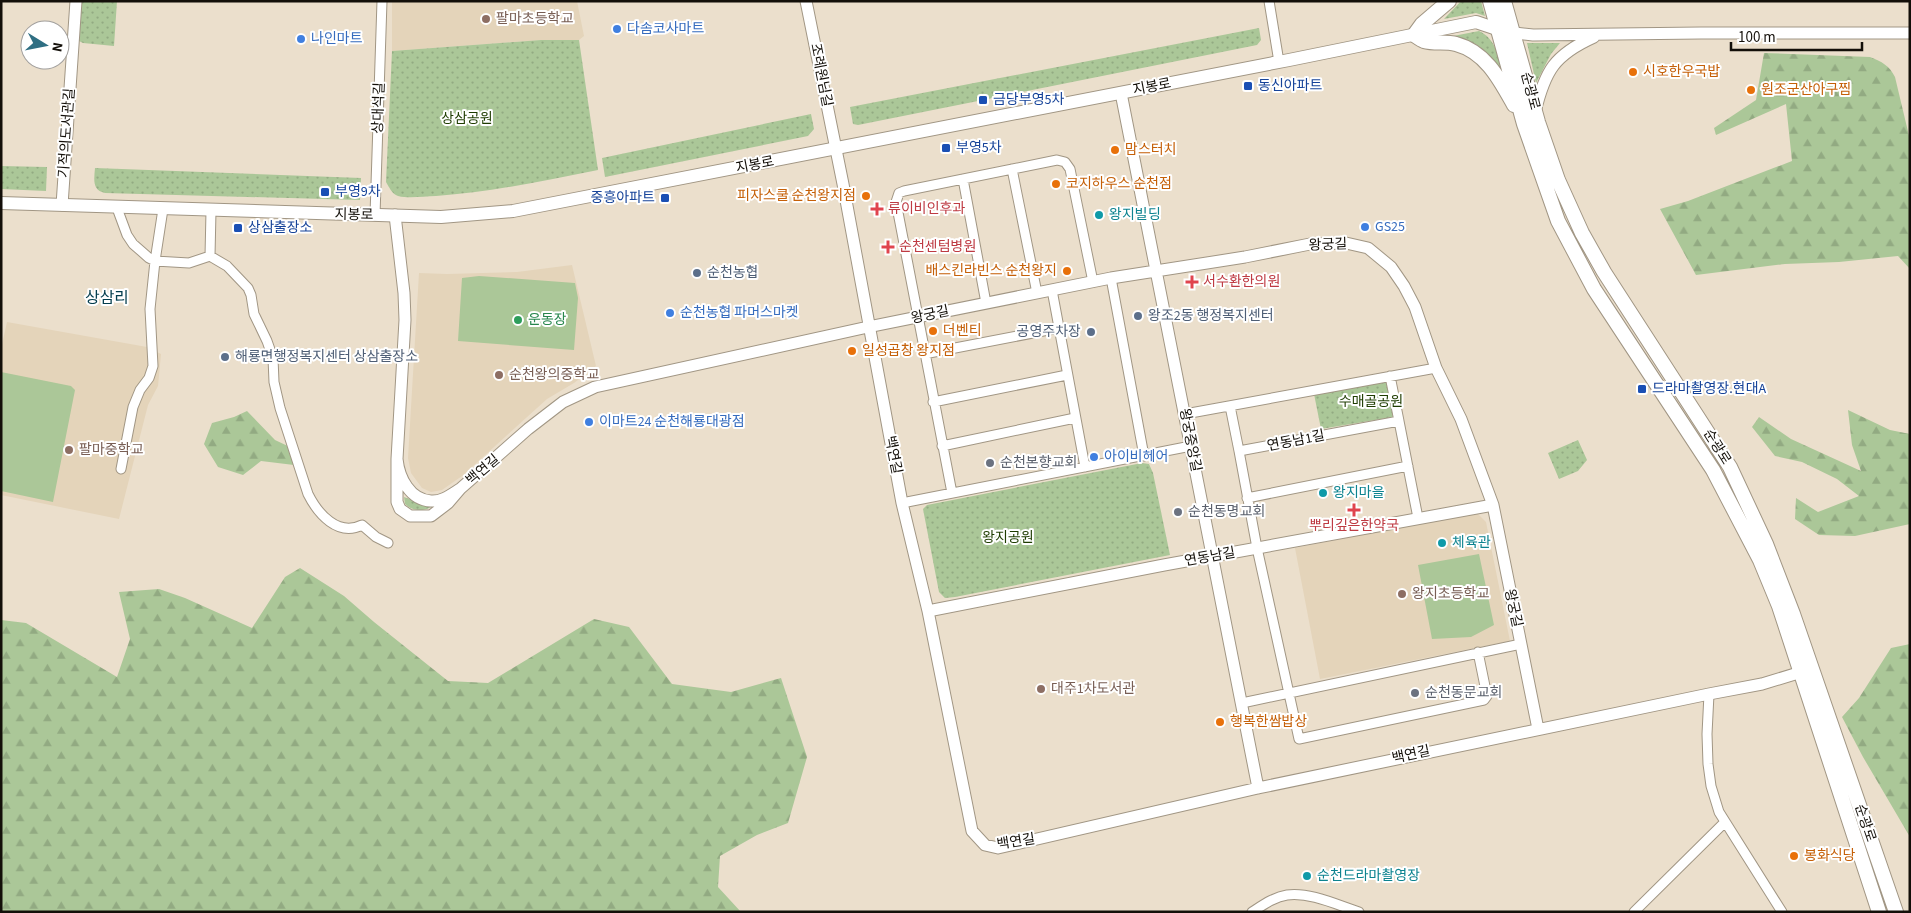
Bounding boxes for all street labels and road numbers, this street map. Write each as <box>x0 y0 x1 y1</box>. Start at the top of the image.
street label: 조례원님길 <box>805 41 837 109</box>
street label: 순광로 <box>1515 70 1545 112</box>
street label: 지봉로 <box>1131 73 1173 101</box>
street label: 상대석길 <box>368 82 390 134</box>
street label: 기적의도서관길 <box>54 87 80 179</box>
street label: 지봉로 <box>734 151 776 179</box>
street label: 지봉로 <box>335 205 374 225</box>
street label: 왕궁길 <box>1308 234 1348 256</box>
street label: 왕궁길 <box>909 301 951 329</box>
street label: 왕궁중앙길 <box>1174 406 1206 474</box>
street label: 순광로 <box>1698 425 1736 469</box>
street label: 연동남1길 <box>1265 426 1327 456</box>
street label: 백연길 <box>879 434 907 476</box>
street label: 백연길 <box>462 450 504 490</box>
street label: 연동남길 <box>1183 543 1237 571</box>
street label: 왕궁길 <box>1499 587 1527 629</box>
street label: 백연길 <box>1390 741 1432 769</box>
street label: 순광로 <box>1849 801 1881 845</box>
street label: 백연길 <box>995 829 1037 855</box>

